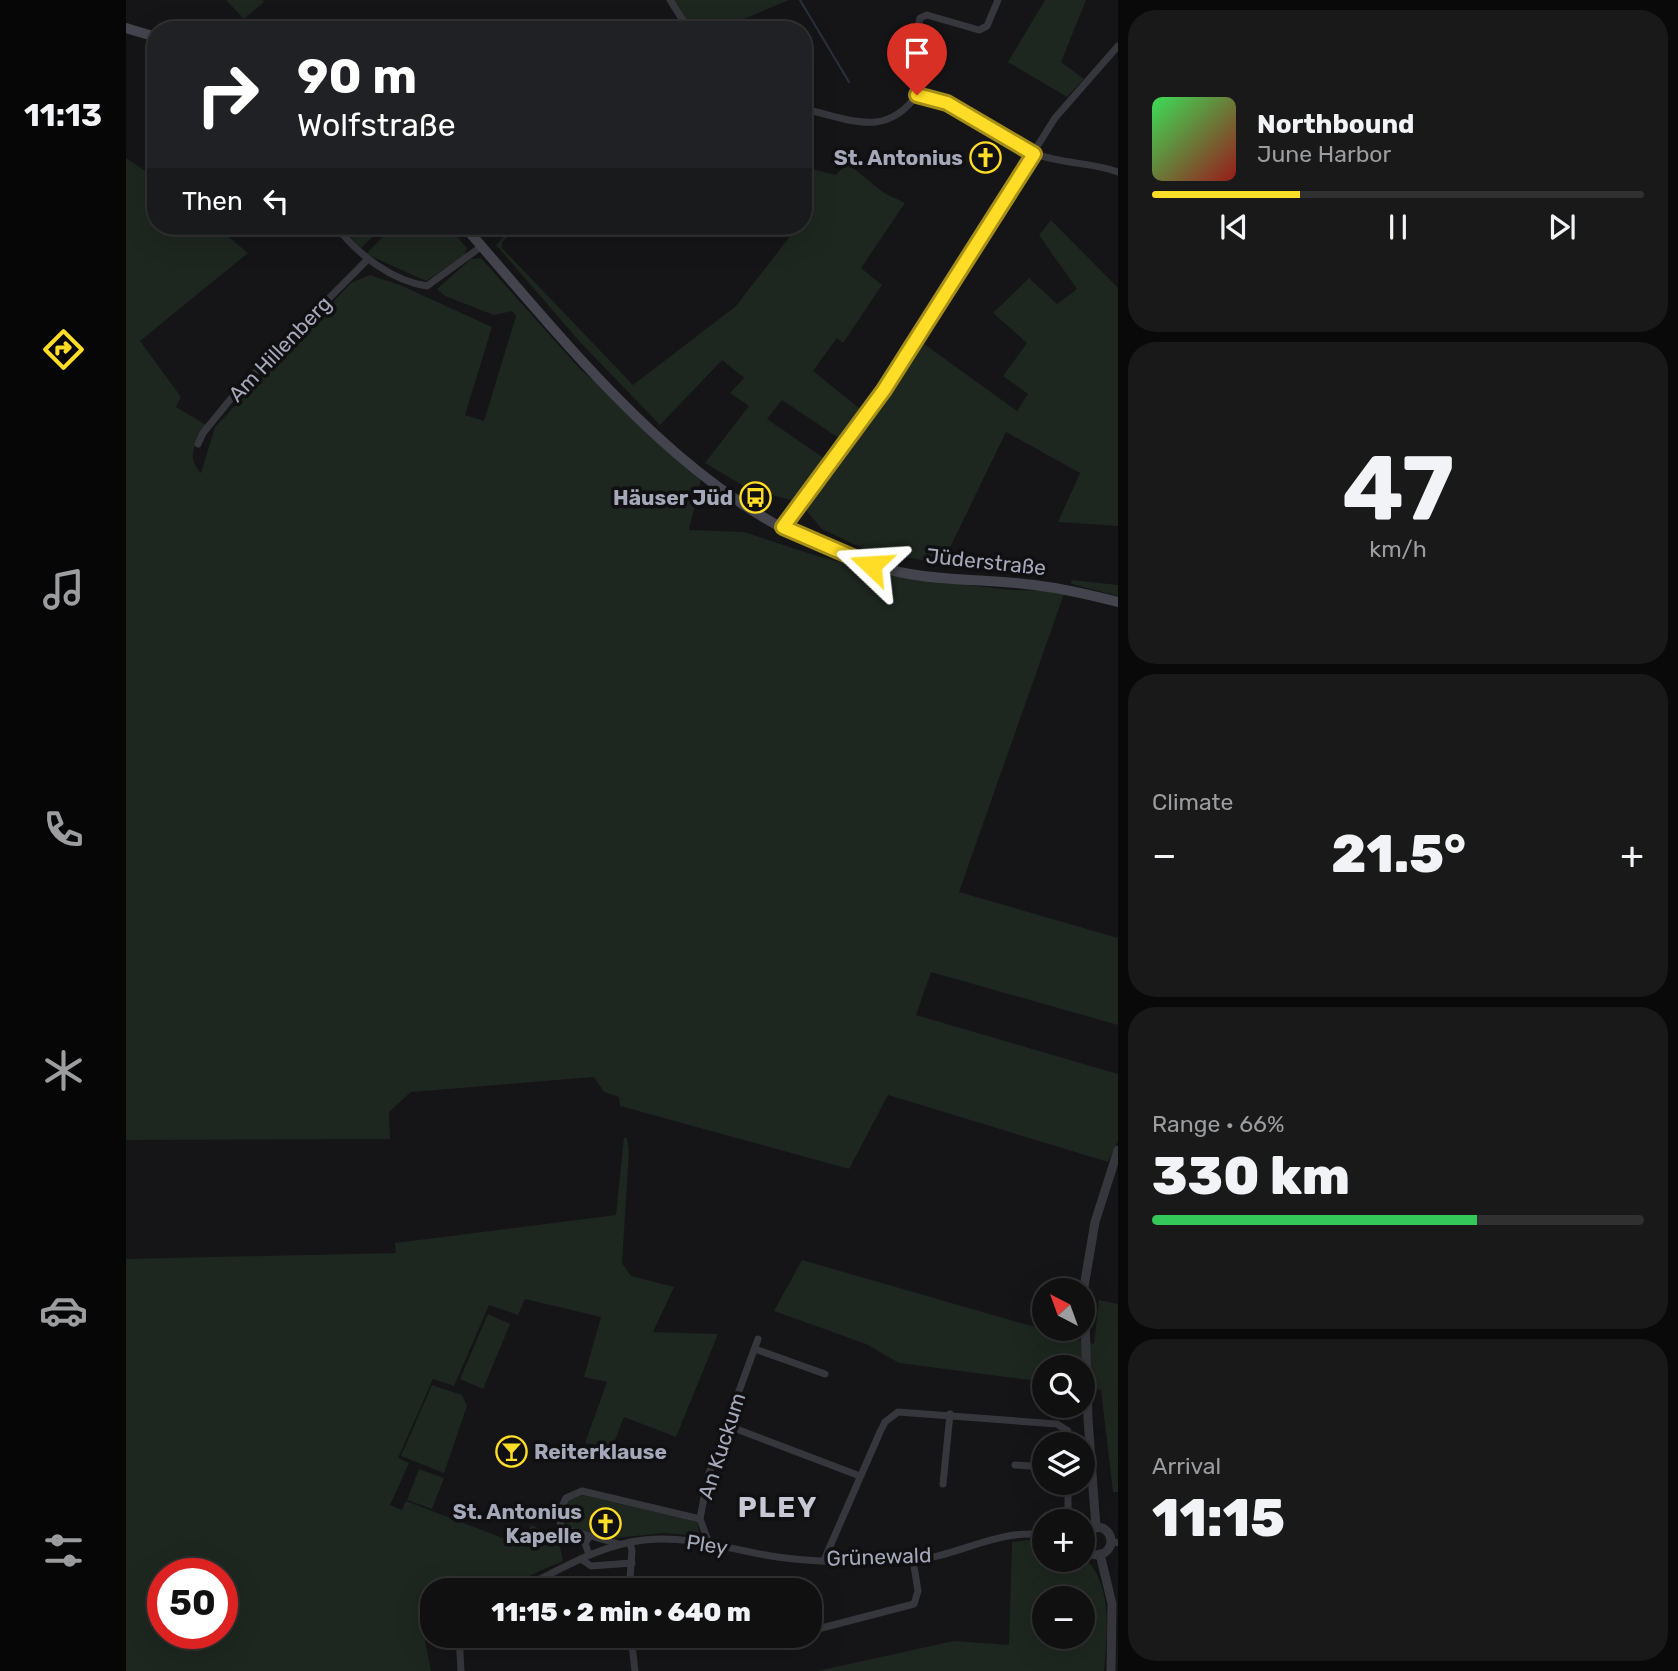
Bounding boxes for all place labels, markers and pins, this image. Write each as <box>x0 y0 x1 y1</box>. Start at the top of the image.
pin <box>887 23 947 95</box>
church icon: St. Antonius <box>969 141 1003 175</box>
place label: St. Antonius <box>834 145 963 170</box>
bus stop icon: Häuser Jüd <box>739 481 773 515</box>
place label: Häuser Jüd <box>613 485 733 510</box>
bar icon: Reiterklause <box>494 1435 528 1469</box>
place label: Reiterklause <box>534 1439 667 1464</box>
place label: St. Antonius Kapelle <box>453 1499 582 1548</box>
church icon: St. Antonius Kapelle <box>588 1507 622 1541</box>

